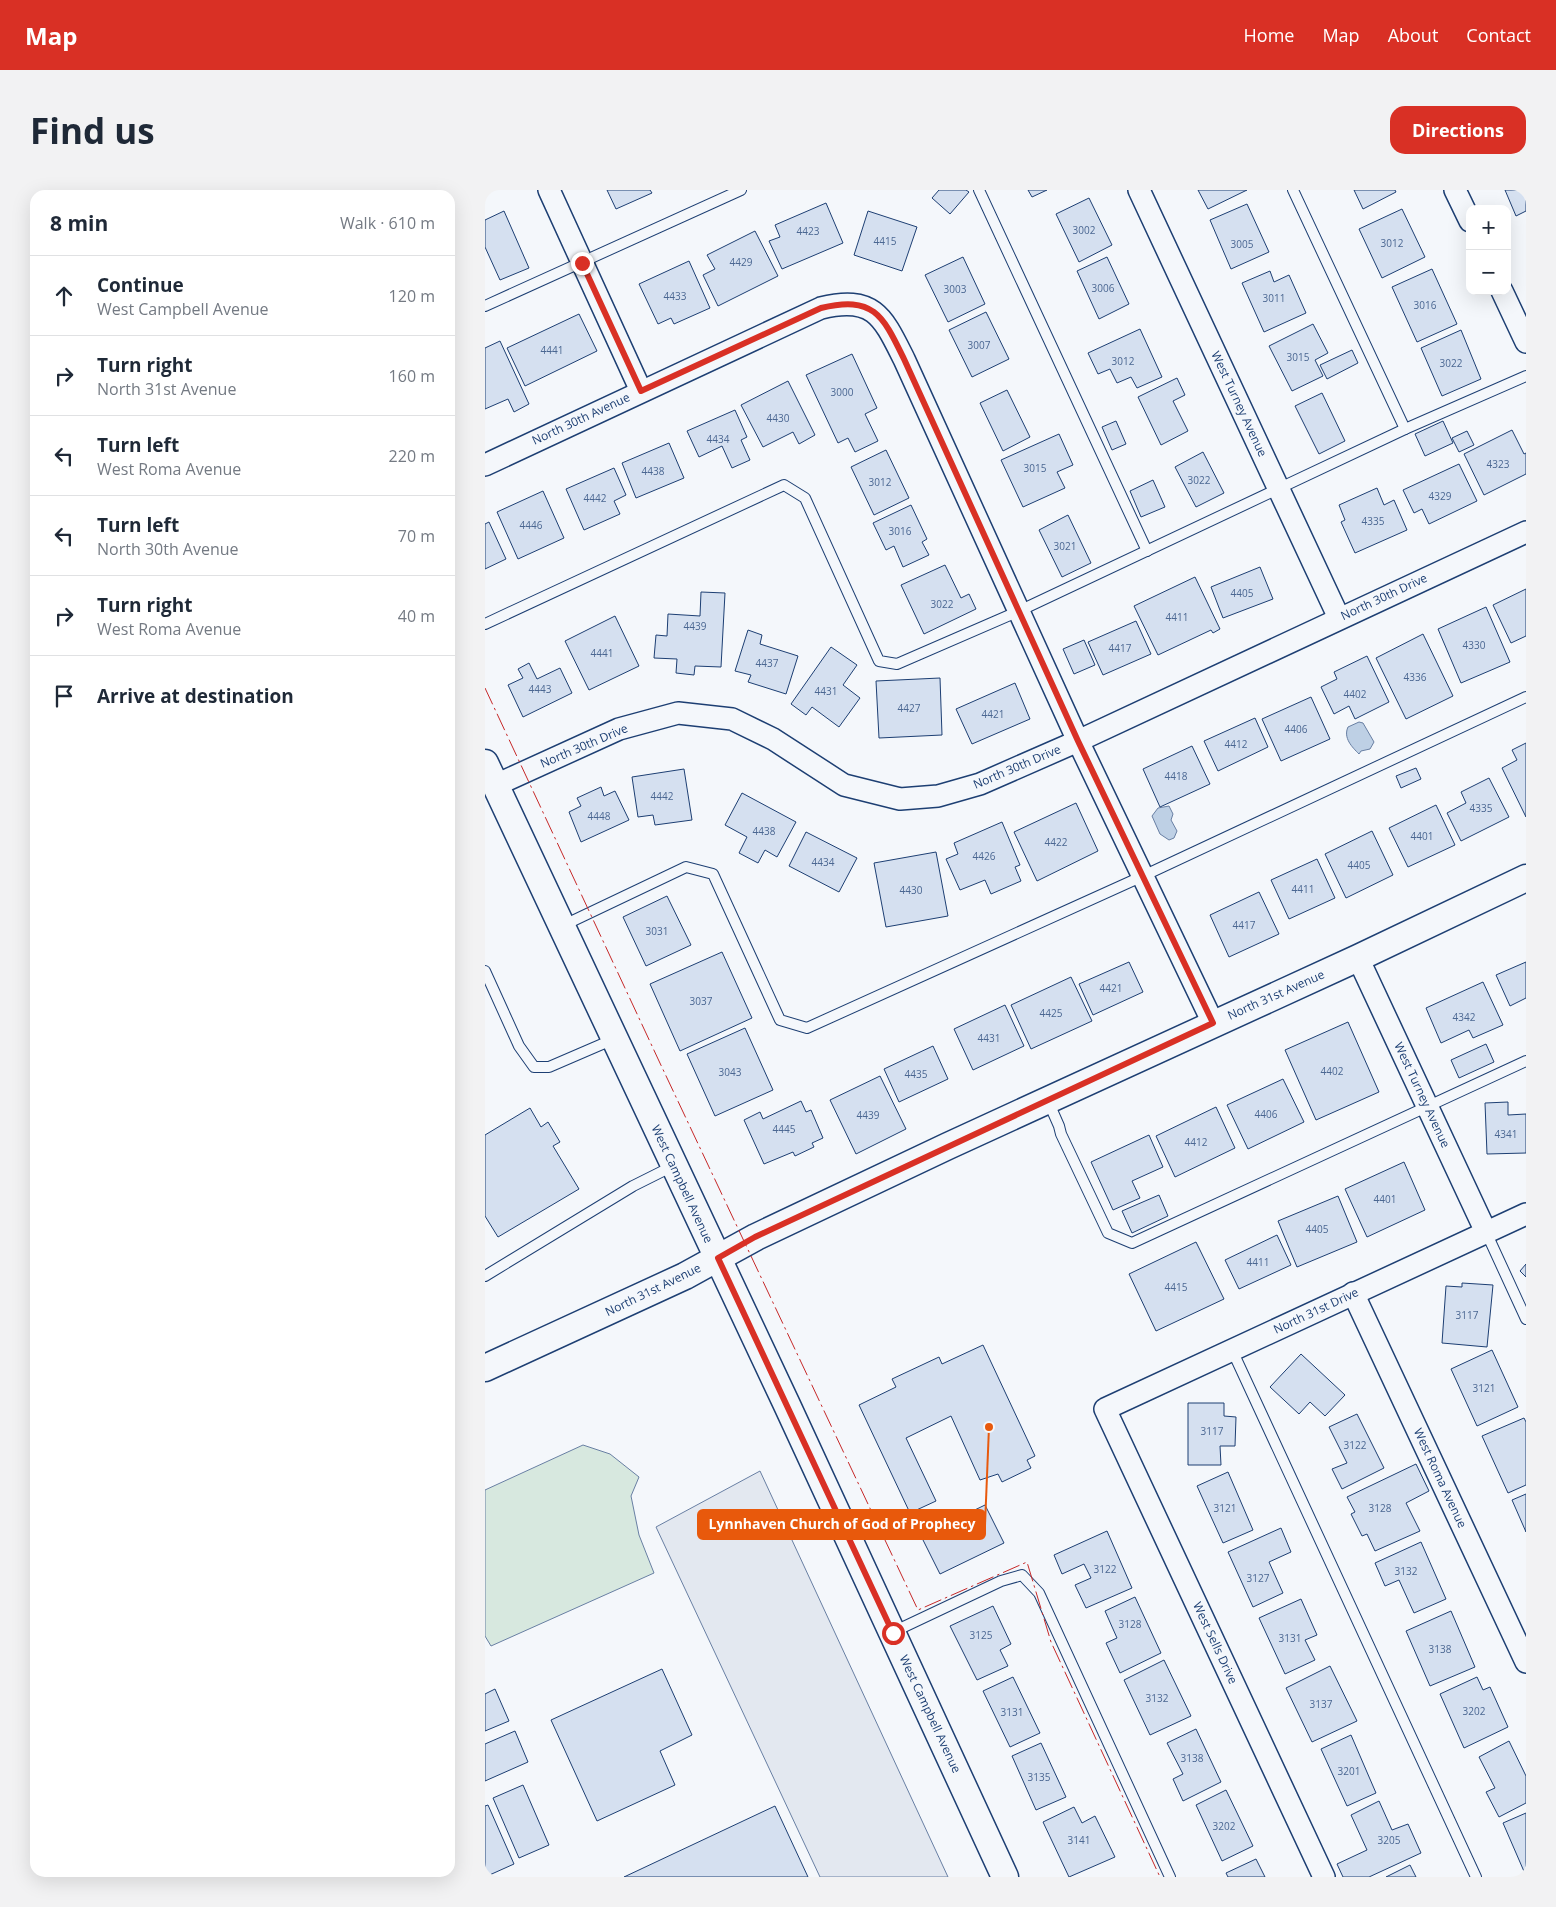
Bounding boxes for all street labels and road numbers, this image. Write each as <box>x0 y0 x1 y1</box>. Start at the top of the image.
street label: West Turney Avenue <box>1207 348 1272 460</box>
street label: North 30th Avenue <box>529 388 633 449</box>
street label: North 30th Drive <box>1338 569 1430 624</box>
street label: North 30th Drive <box>537 719 631 772</box>
street label: North 30th Drive <box>970 740 1064 793</box>
street label: North 31st Avenue <box>1225 965 1327 1024</box>
street label: West Turney Avenue <box>1390 1039 1455 1151</box>
street label: West Campbell Avenue <box>648 1122 717 1246</box>
street label: North 31st Avenue <box>602 1259 704 1320</box>
street label: North 31st Drive <box>1270 1283 1361 1338</box>
street label: West Roma Avenue <box>1410 1425 1471 1531</box>
street label: West Sells Drive <box>1189 1599 1242 1687</box>
street label: West Campbell Avenue <box>896 1652 965 1776</box>

